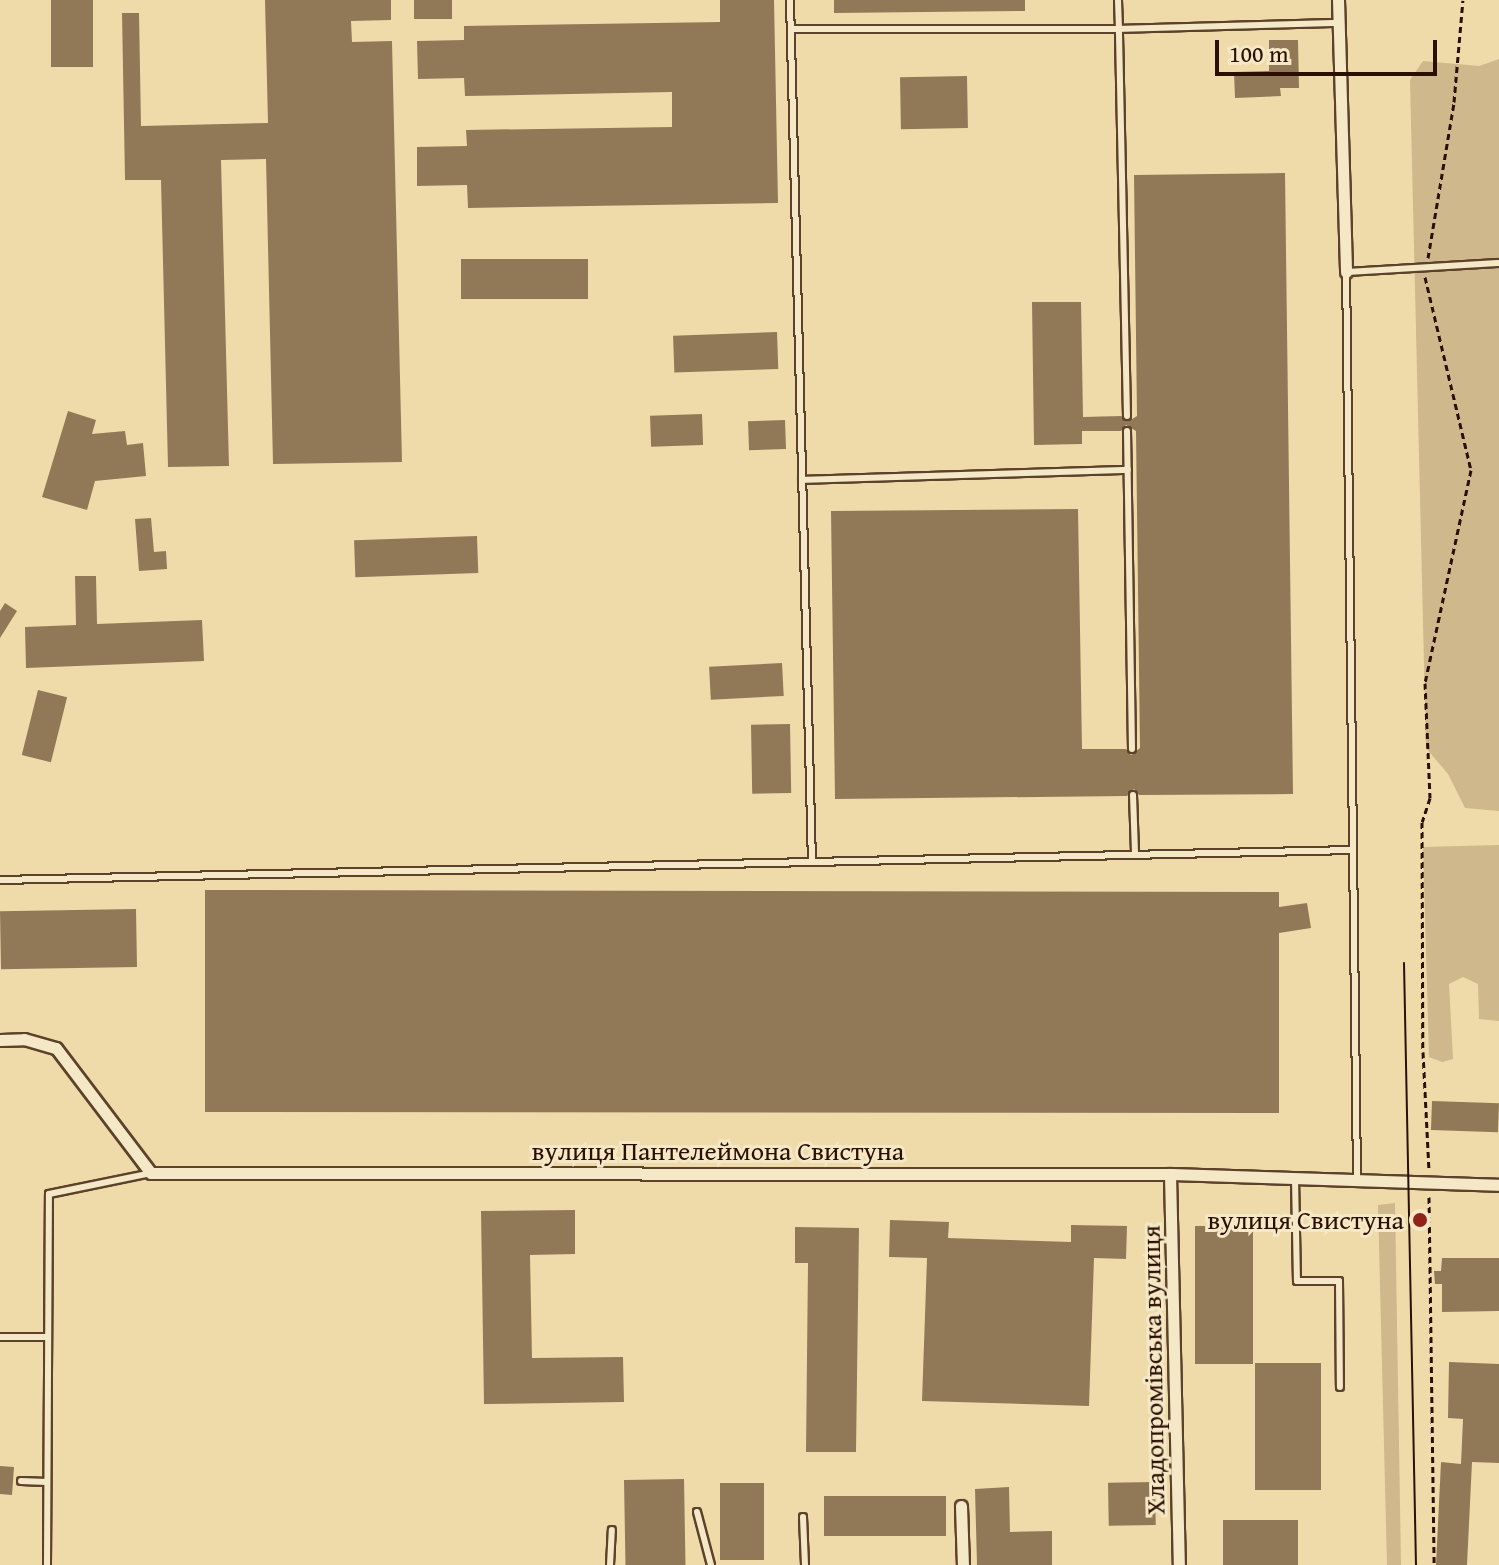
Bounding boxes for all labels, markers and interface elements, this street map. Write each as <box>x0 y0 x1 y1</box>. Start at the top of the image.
scale bar <box>1219 24 1441 74</box>
text: 100 m <box>1229 36 1289 71</box>
street label: вулиця Пантелеймона Свистуна <box>532 1135 904 1167</box>
place label: вулиця Свистуна <box>1208 1204 1404 1236</box>
marker: вулиця Свистуна <box>1411 1211 1429 1229</box>
street label: Хладопромівська вулиця <box>1135 1225 1171 1515</box>

